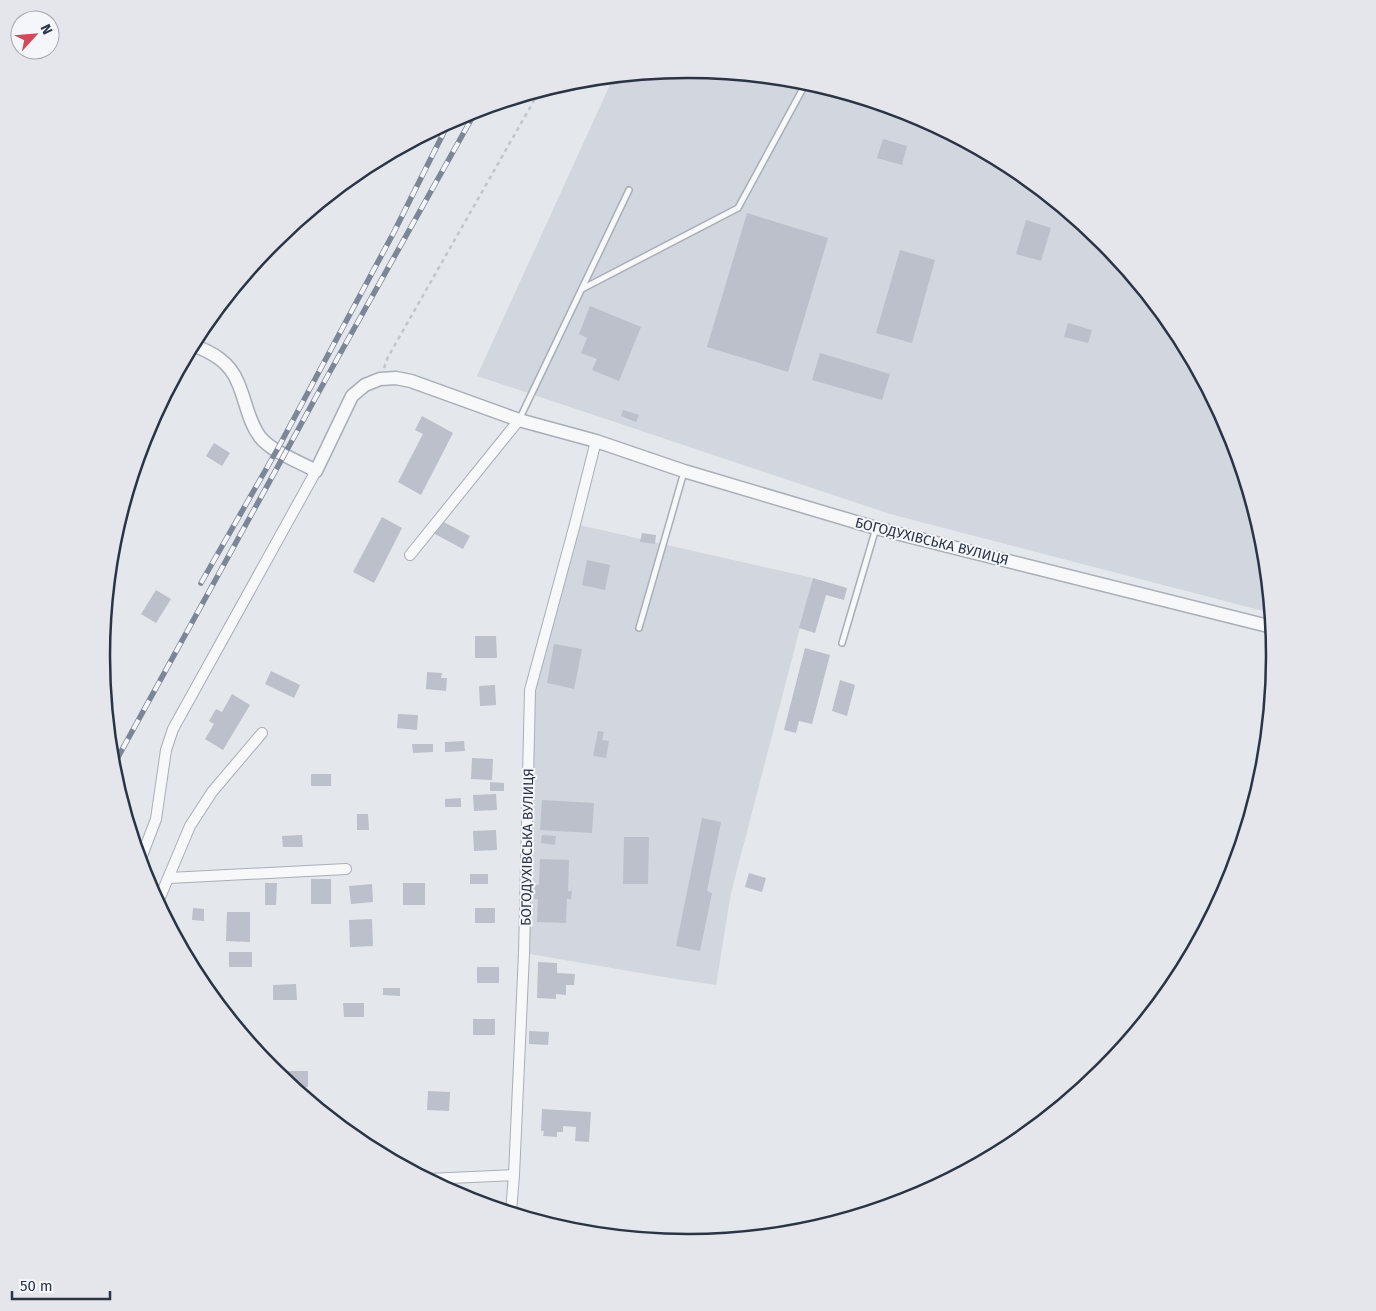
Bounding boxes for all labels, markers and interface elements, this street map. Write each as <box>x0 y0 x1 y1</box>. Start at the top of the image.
north arrow <box>10 10 60 60</box>
text: N <box>37 22 56 37</box>
street label: БОГОДУХІВСЬКА ВУЛИЦЯ <box>853 514 1010 569</box>
street label: БОГОДУХІВСЬКА ВУЛИЦЯ <box>518 768 537 926</box>
scale bar <box>12 1268 110 1300</box>
text: 50 m <box>20 1277 53 1295</box>

